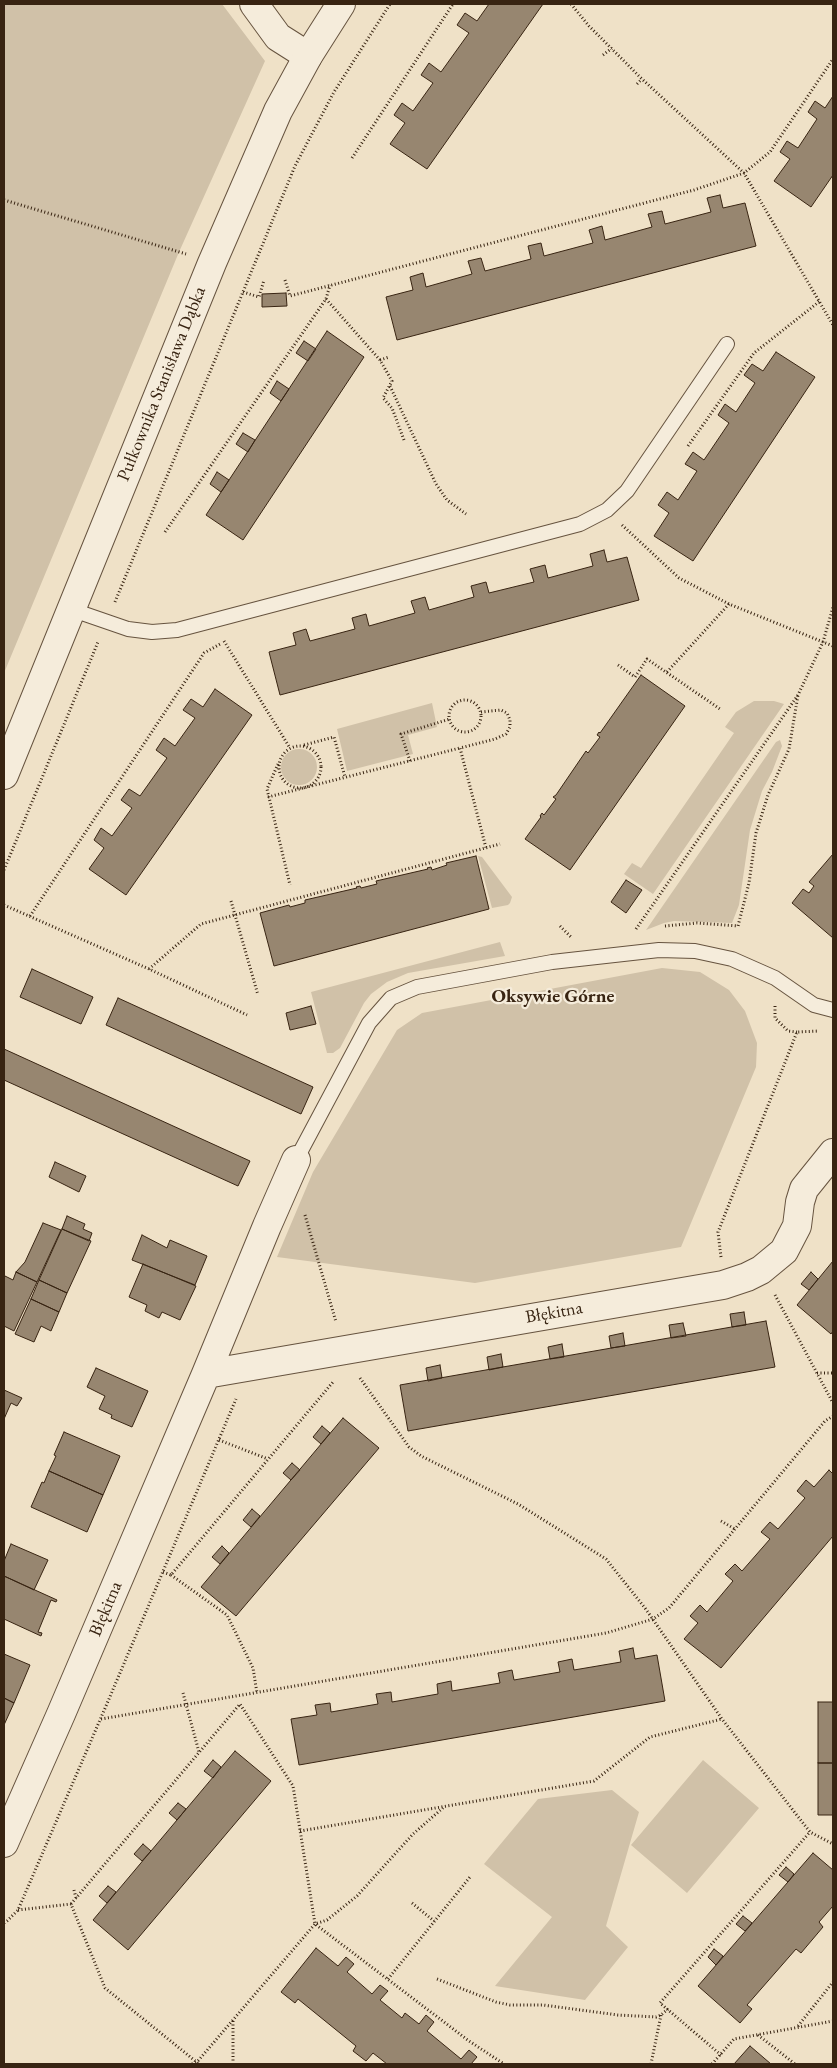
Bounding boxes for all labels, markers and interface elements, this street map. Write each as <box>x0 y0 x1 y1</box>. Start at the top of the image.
street label: Pułkownika Stanisława Dąbka <box>113 284 211 484</box>
district label: Oksywie Górne <box>492 986 614 1008</box>
street label: Błękitna <box>524 1297 584 1329</box>
street label: Błękitna <box>85 1578 127 1640</box>

